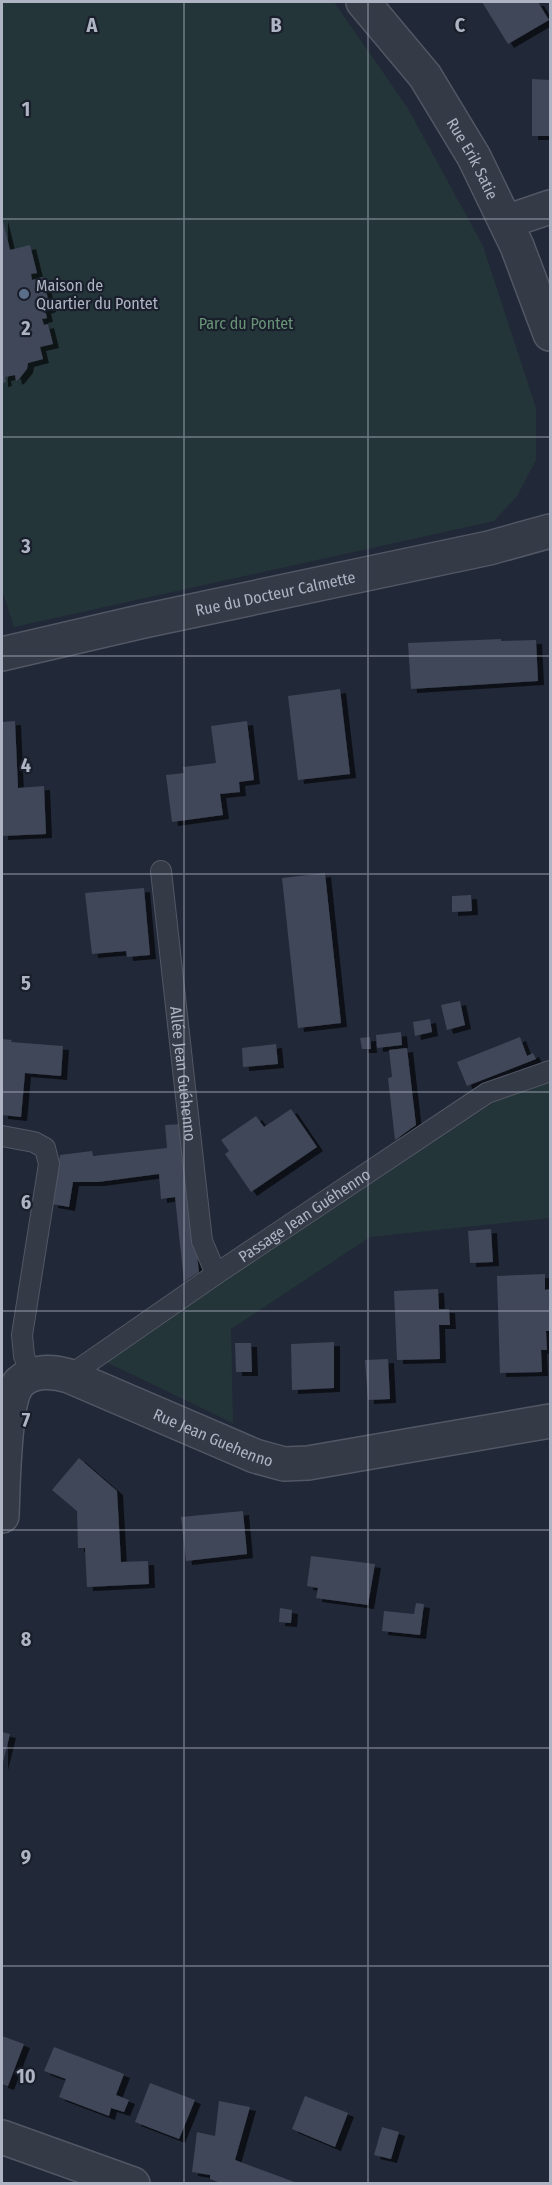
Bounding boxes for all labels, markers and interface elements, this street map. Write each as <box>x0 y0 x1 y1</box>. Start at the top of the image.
text: A <box>86 13 99 37</box>
text: B <box>270 13 282 37</box>
text: C <box>455 13 466 37</box>
text: 1 <box>22 97 30 121</box>
street label: Rue Erik Satie <box>443 115 502 203</box>
place label: Maison de Quartier du Pontet <box>36 276 159 313</box>
marker: Maison de Quartier du Pontet <box>17 287 31 301</box>
park label: Parc du Pontet <box>199 314 294 333</box>
text: 2 <box>20 316 31 340</box>
text: 3 <box>20 534 31 558</box>
street label: Rue du Docteur Calmette <box>194 568 357 620</box>
text: 4 <box>21 753 31 777</box>
text: 5 <box>21 971 31 995</box>
street label: Allée Jean Guéhenno <box>166 1005 200 1142</box>
street label: Passage Jean Guéhenno <box>235 1165 374 1266</box>
text: 6 <box>21 1190 31 1214</box>
street label: Rue Jean Guehenno <box>150 1404 275 1471</box>
text: 7 <box>22 1408 31 1432</box>
text: 8 <box>21 1627 32 1651</box>
text: 9 <box>21 1845 31 1869</box>
text: 10 <box>16 2064 36 2088</box>

